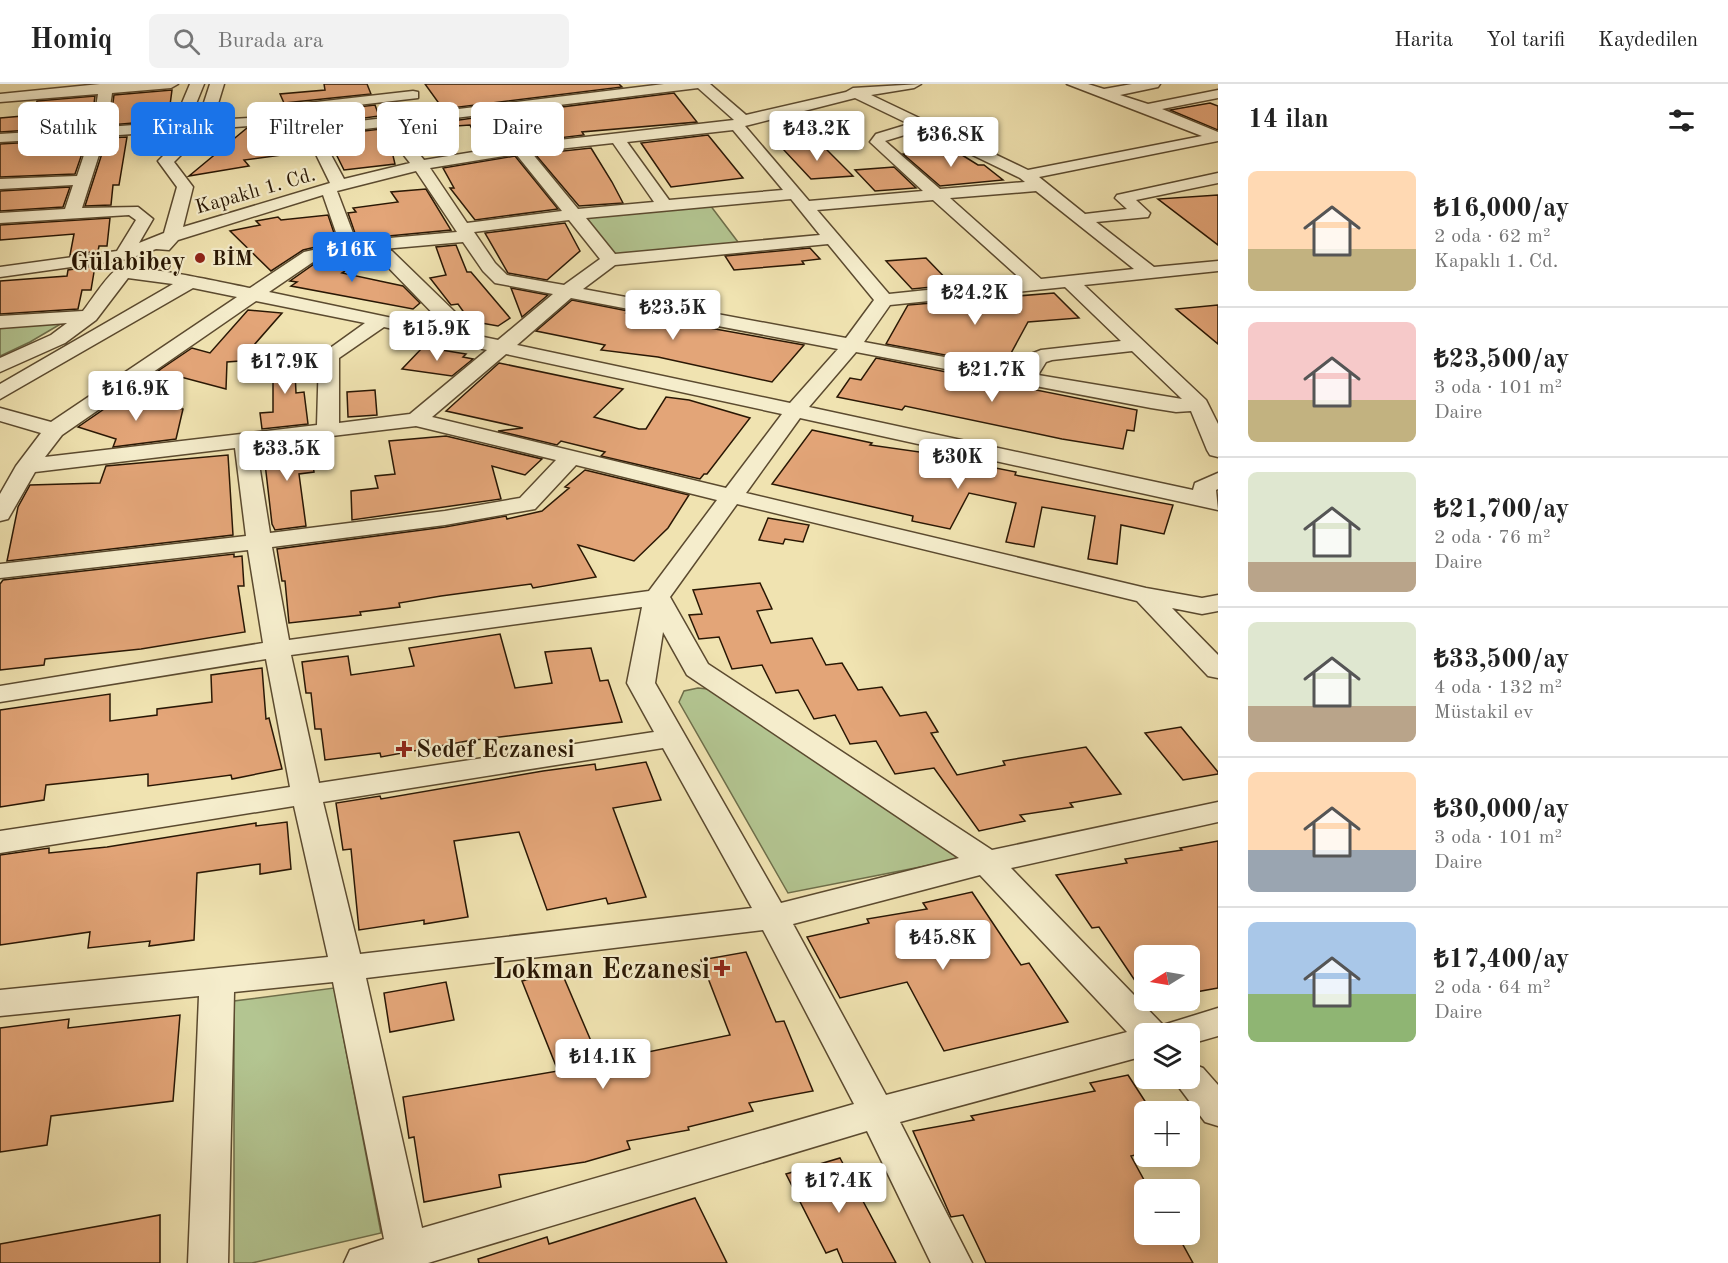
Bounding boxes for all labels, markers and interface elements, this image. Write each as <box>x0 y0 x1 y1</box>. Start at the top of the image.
search box <box>149 14 569 68</box>
icon: search <box>170 25 203 58</box>
text: Homiq <box>30 27 113 55</box>
text: Burada ara <box>218 30 324 52</box>
text: Harita <box>1394 30 1453 51</box>
text: Yol tarifi <box>1486 30 1565 51</box>
text: Kaydedilen <box>1598 30 1698 51</box>
chip: Satılık <box>18 102 119 156</box>
chip: Kiralık <box>131 102 235 156</box>
chip: Filtreler <box>247 102 365 156</box>
chip: Yeni <box>377 102 459 156</box>
chip: Daire <box>471 102 564 156</box>
icon: filters <box>1665 104 1698 137</box>
text: 14 ilan <box>1248 107 1329 133</box>
pin: ₺43.2K <box>768 111 866 162</box>
pin: ₺36.8K <box>902 117 1000 168</box>
text: ₺43.2K <box>783 120 851 140</box>
text: ₺36.8K <box>917 126 985 146</box>
street label: Kapaklı 1. Cd. <box>193 165 318 219</box>
icon: home <box>1296 195 1368 267</box>
text: ₺16,000/ay <box>1434 196 1569 222</box>
text: 2 oda · 62 m² <box>1434 227 1551 247</box>
pin: ₺16K <box>316 232 388 283</box>
text: ₺16K <box>327 241 377 261</box>
place label: BİM <box>212 246 253 270</box>
district label: Gülabibey <box>70 250 186 276</box>
marker: BİM <box>193 251 207 265</box>
text: Kapaklı 1. Cd. <box>1434 252 1558 272</box>
pin: ₺24.2K <box>926 275 1024 326</box>
text: ₺24.2K <box>941 284 1009 304</box>
pin: ₺23.5K <box>624 290 722 341</box>
text: ₺23.5K <box>639 299 707 319</box>
pin: ₺15.9K <box>388 311 486 362</box>
text: ₺15.9K <box>403 320 471 340</box>
pin: ₺17.9K <box>236 344 334 395</box>
icon: home <box>1296 346 1368 418</box>
text: ₺23,500/ay <box>1434 347 1569 373</box>
pin: ₺21.7K <box>943 352 1041 403</box>
text: ₺17.9K <box>251 353 319 373</box>
text: ₺21.7K <box>958 361 1026 381</box>
pin: ₺16.9K <box>87 371 185 422</box>
text: 3 oda · 101 m² <box>1434 378 1562 398</box>
text: ₺16.9K <box>102 380 170 400</box>
text: Daire <box>1434 403 1482 423</box>
pin: ₺33.5K <box>238 431 336 482</box>
pin: ₺30K <box>922 439 994 490</box>
text: ₺33.5K <box>253 440 321 460</box>
text: ₺30K <box>933 448 983 468</box>
icon: home <box>1296 496 1368 568</box>
text: ₺21,700/ay <box>1434 497 1569 523</box>
text: 2 oda · 76 m² <box>1434 528 1551 548</box>
text: Daire <box>1434 553 1482 573</box>
icon: home <box>1296 646 1368 718</box>
text: ₺33,500/ay <box>1434 647 1569 673</box>
text: 4 oda · 132 m² <box>1434 678 1562 698</box>
text: Müstakil ev <box>1434 703 1534 723</box>
place label: Sedef Eczanesi <box>416 739 575 763</box>
marker: Sedef Eczanesi <box>397 742 411 756</box>
icon: home <box>1296 796 1368 868</box>
text: ₺30,000/ay <box>1434 797 1569 823</box>
text: 3 oda · 101 m² <box>1434 828 1562 848</box>
text: Daire <box>1434 853 1482 873</box>
pin: ₺45.8K <box>894 920 992 971</box>
text: ₺45.8K <box>909 929 977 949</box>
north arrow <box>1134 945 1200 1011</box>
map controls <box>1134 945 1200 1245</box>
icon: home <box>1296 946 1368 1018</box>
text: ₺17,400/ay <box>1434 947 1569 973</box>
place label: Lokman Eczanesi <box>493 957 710 985</box>
marker: Lokman Eczanesi <box>715 961 729 975</box>
text: 2 oda · 64 m² <box>1434 978 1551 998</box>
text: Daire <box>1434 1003 1482 1023</box>
button: layers <box>1134 1023 1200 1089</box>
pin: ₺14.1K <box>554 1039 652 1090</box>
text: ₺14.1K <box>569 1048 637 1068</box>
button: + <box>1134 1101 1200 1167</box>
pin: ₺17.4K <box>790 1163 888 1214</box>
text: ₺17.4K <box>805 1172 873 1192</box>
button: − <box>1134 1179 1200 1245</box>

